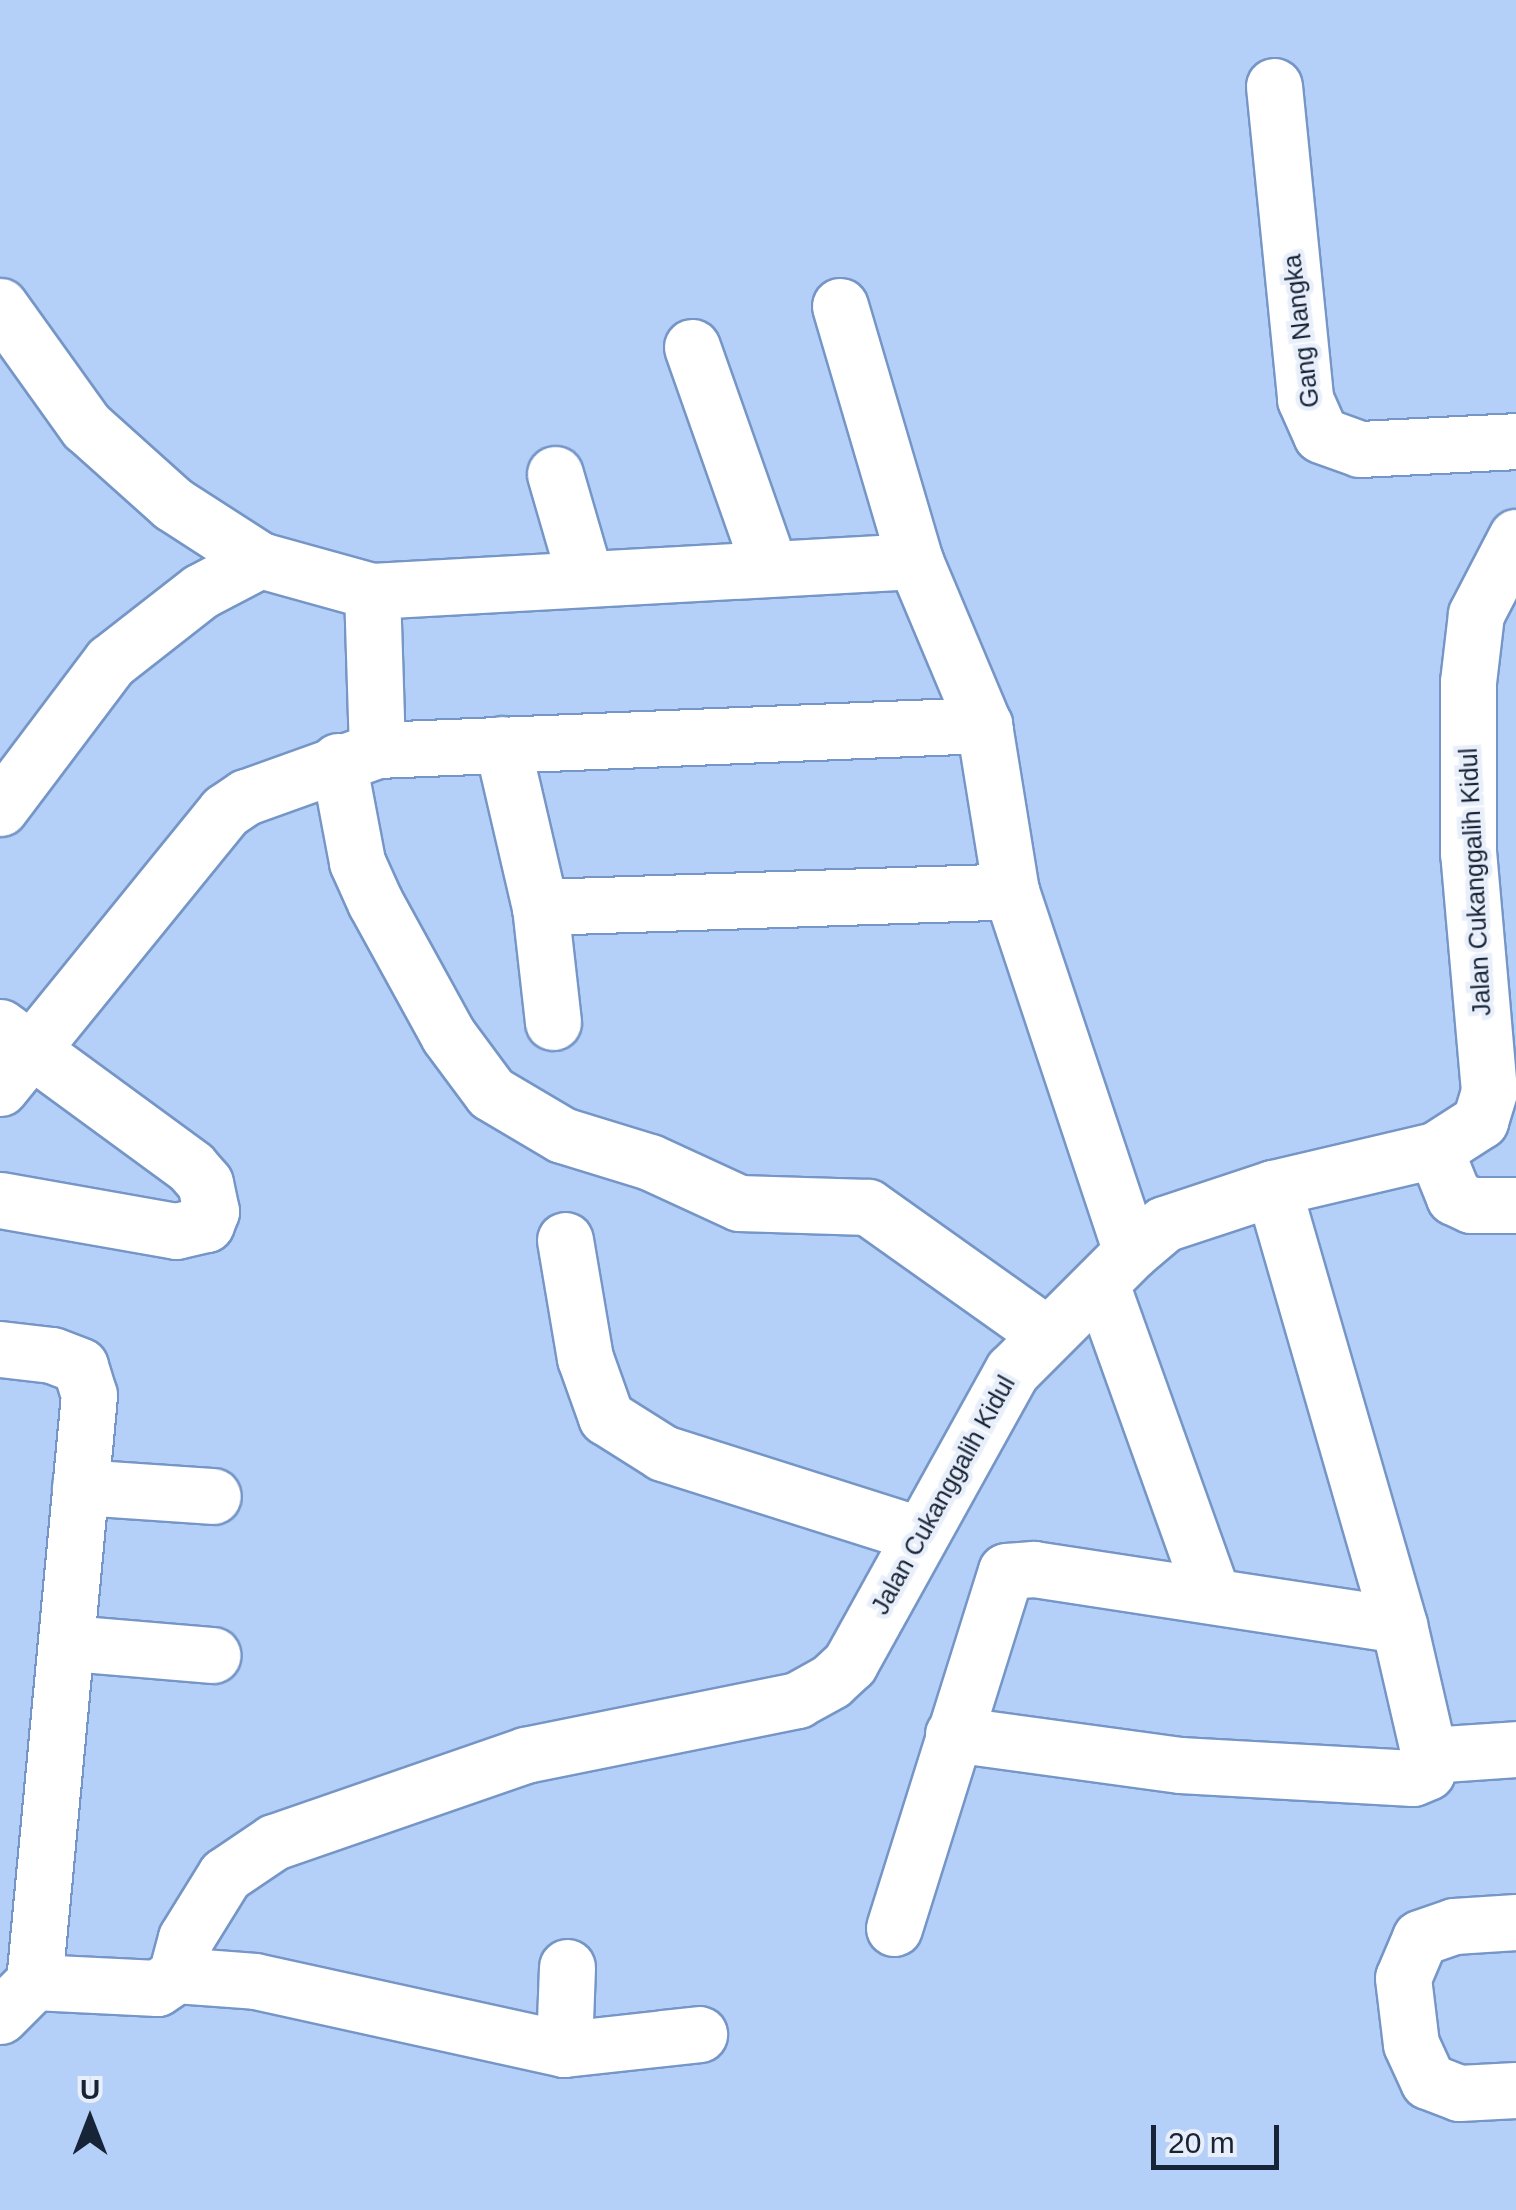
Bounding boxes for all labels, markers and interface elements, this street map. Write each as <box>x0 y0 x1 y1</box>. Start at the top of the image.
street label: Gang Nangka <box>1277 253 1325 409</box>
street label: Jalan Cukanggalih Kidul <box>1453 747 1497 1017</box>
street label: Jalan Cukanggalih Kidul <box>865 1370 1021 1620</box>
north arrow <box>40 2070 140 2170</box>
text: U <box>80 2074 100 2105</box>
scale bar <box>1156 2105 1284 2167</box>
text: 20 m <box>1168 2126 1235 2159</box>

